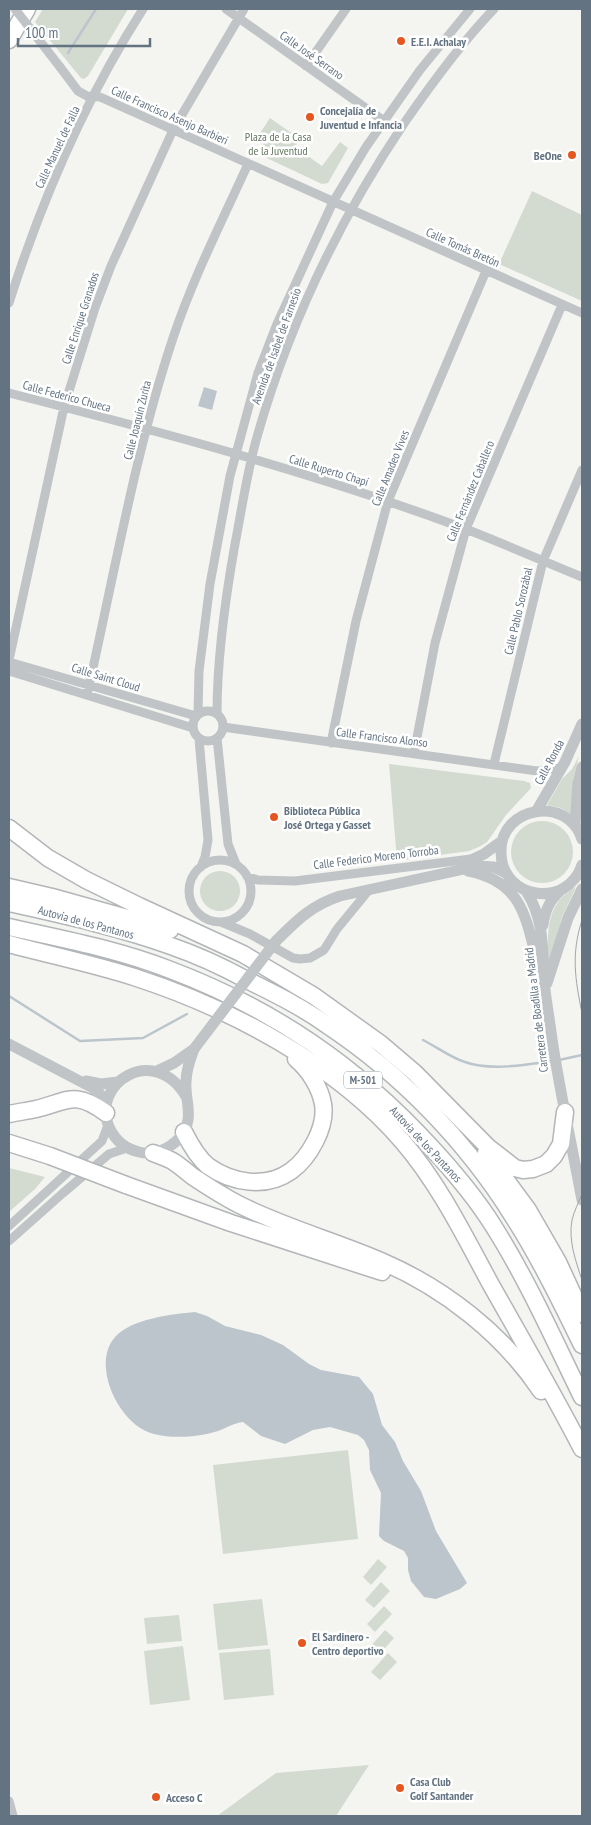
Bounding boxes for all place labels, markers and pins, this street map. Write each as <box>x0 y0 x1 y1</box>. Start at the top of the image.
place label: E.E.I. Achalay <box>411 34 466 49</box>
marker: E.E.I. Achalay <box>395 35 407 47</box>
place label: Concejalía de Juventud e Infancia <box>319 103 402 132</box>
marker: Concejalía de Juventud e Infancia <box>304 111 316 123</box>
place label: BeOne <box>534 148 562 163</box>
marker: BeOne <box>566 149 578 161</box>
place label: Biblioteca Pública José Ortega y Gasset <box>283 803 371 832</box>
marker: Biblioteca Pública José Ortega y Gasset <box>268 811 280 823</box>
place label: El Sardinero - Centro deportivo <box>312 1629 384 1658</box>
marker: El Sardinero - Centro deportivo <box>296 1637 308 1649</box>
place label: Casa Club Golf Santander <box>410 1774 474 1803</box>
marker: Casa Club Golf Santander <box>394 1782 406 1794</box>
place label: Acceso C <box>165 1790 203 1805</box>
marker: Acceso C <box>150 1791 162 1803</box>

